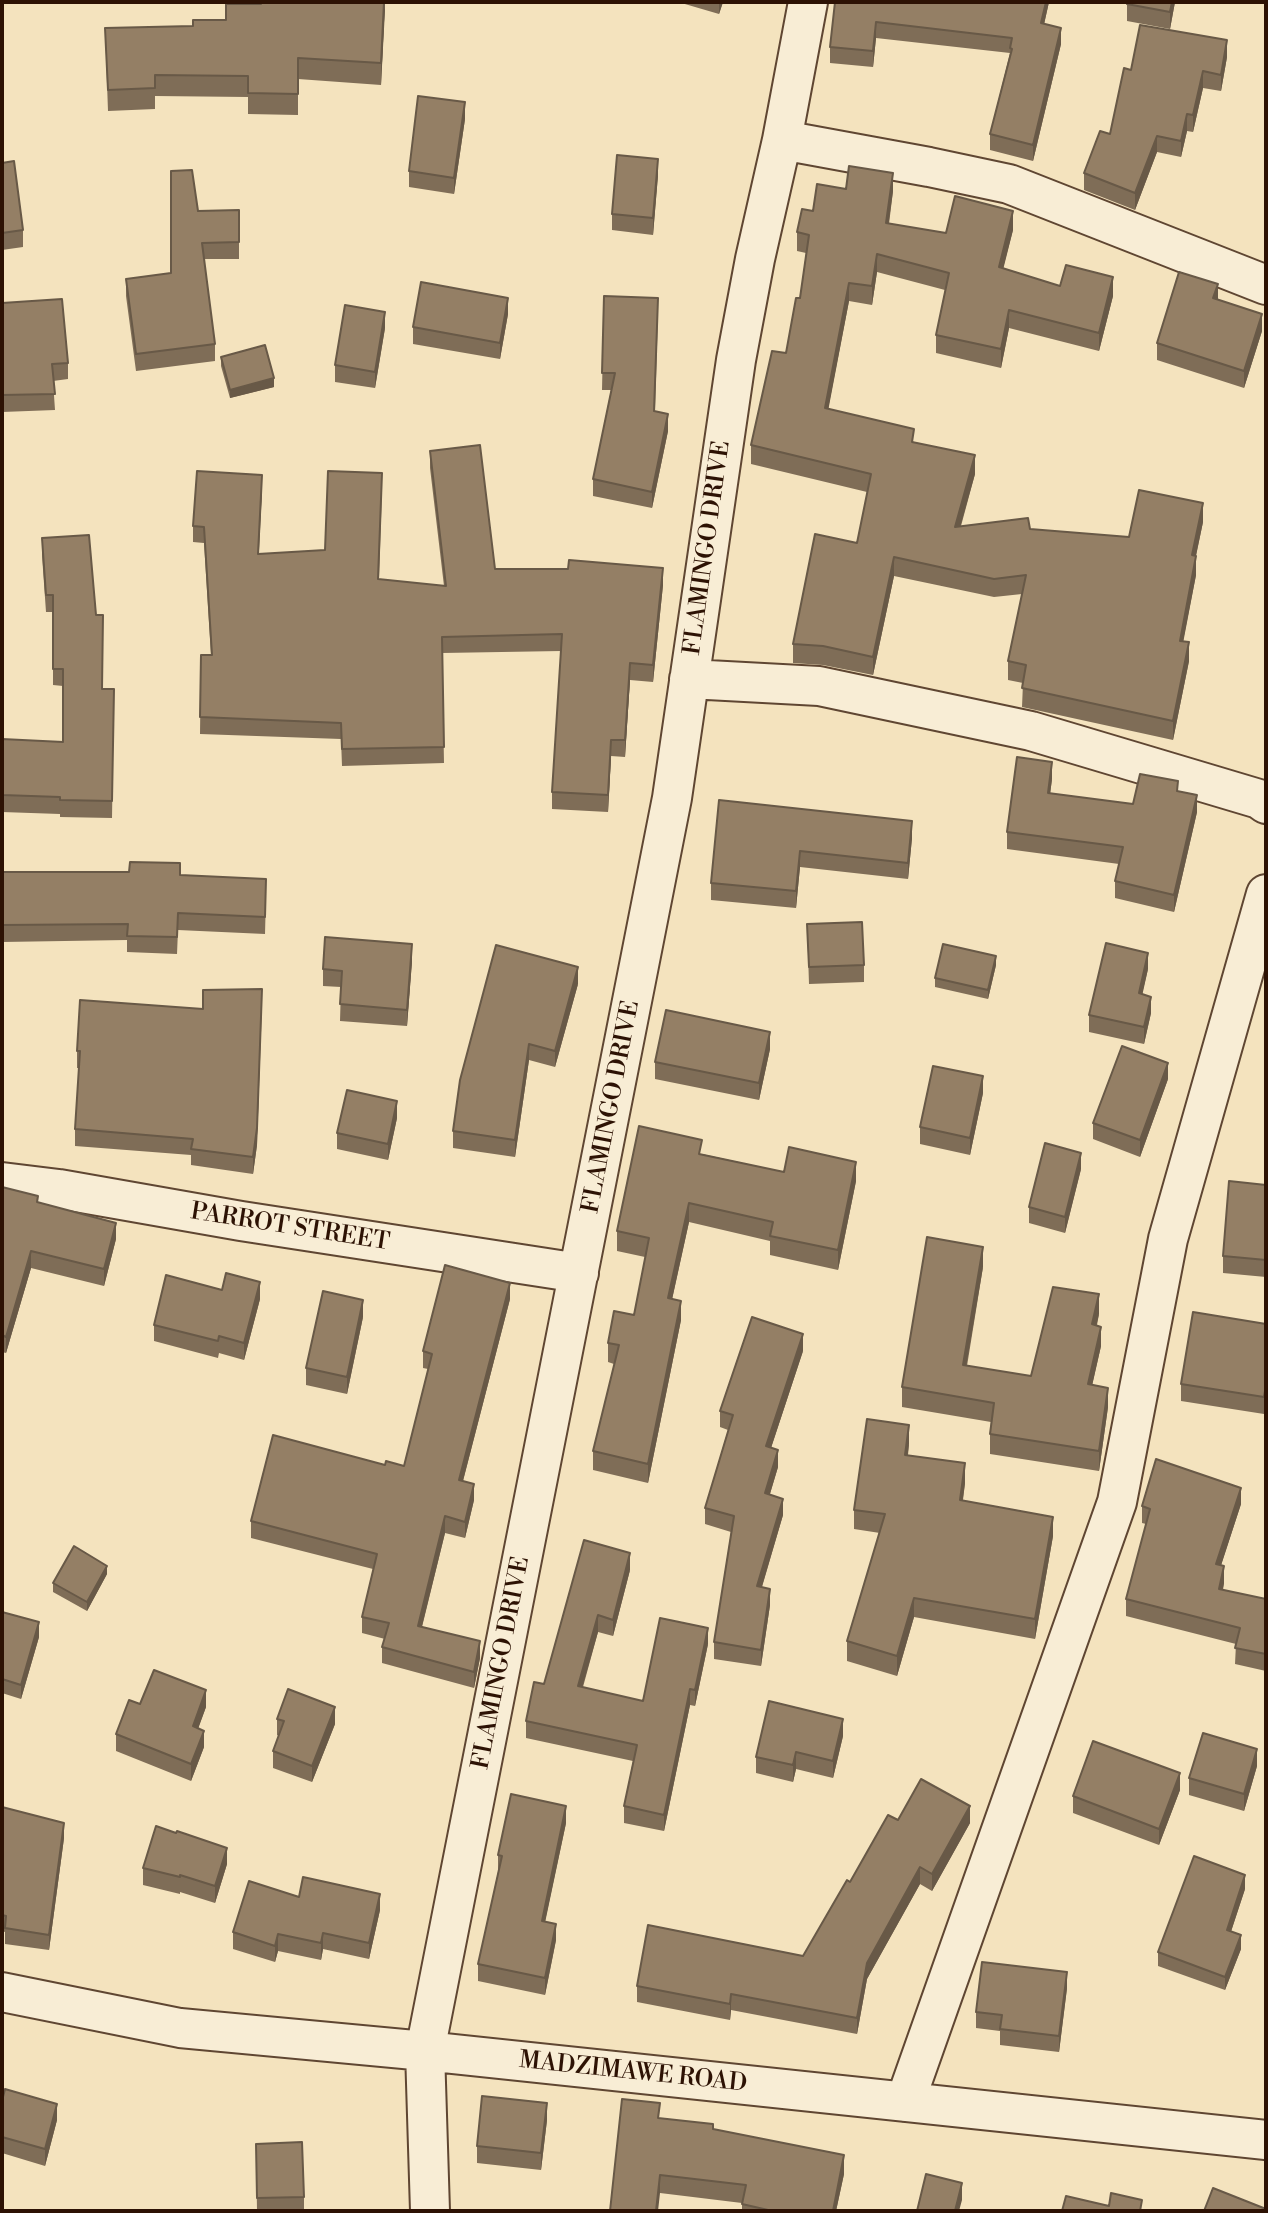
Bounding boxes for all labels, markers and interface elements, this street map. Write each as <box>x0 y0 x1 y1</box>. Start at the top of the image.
street label: FLAMINGO DRIVE <box>679 439 737 657</box>
street label: FLAMINGO DRIVE <box>577 998 647 1216</box>
street label: PARROT STREET <box>188 1198 392 1258</box>
street label: FLAMINGO DRIVE <box>467 1554 537 1772</box>
street label: MADZIMAWE ROAD <box>518 2047 748 2099</box>

